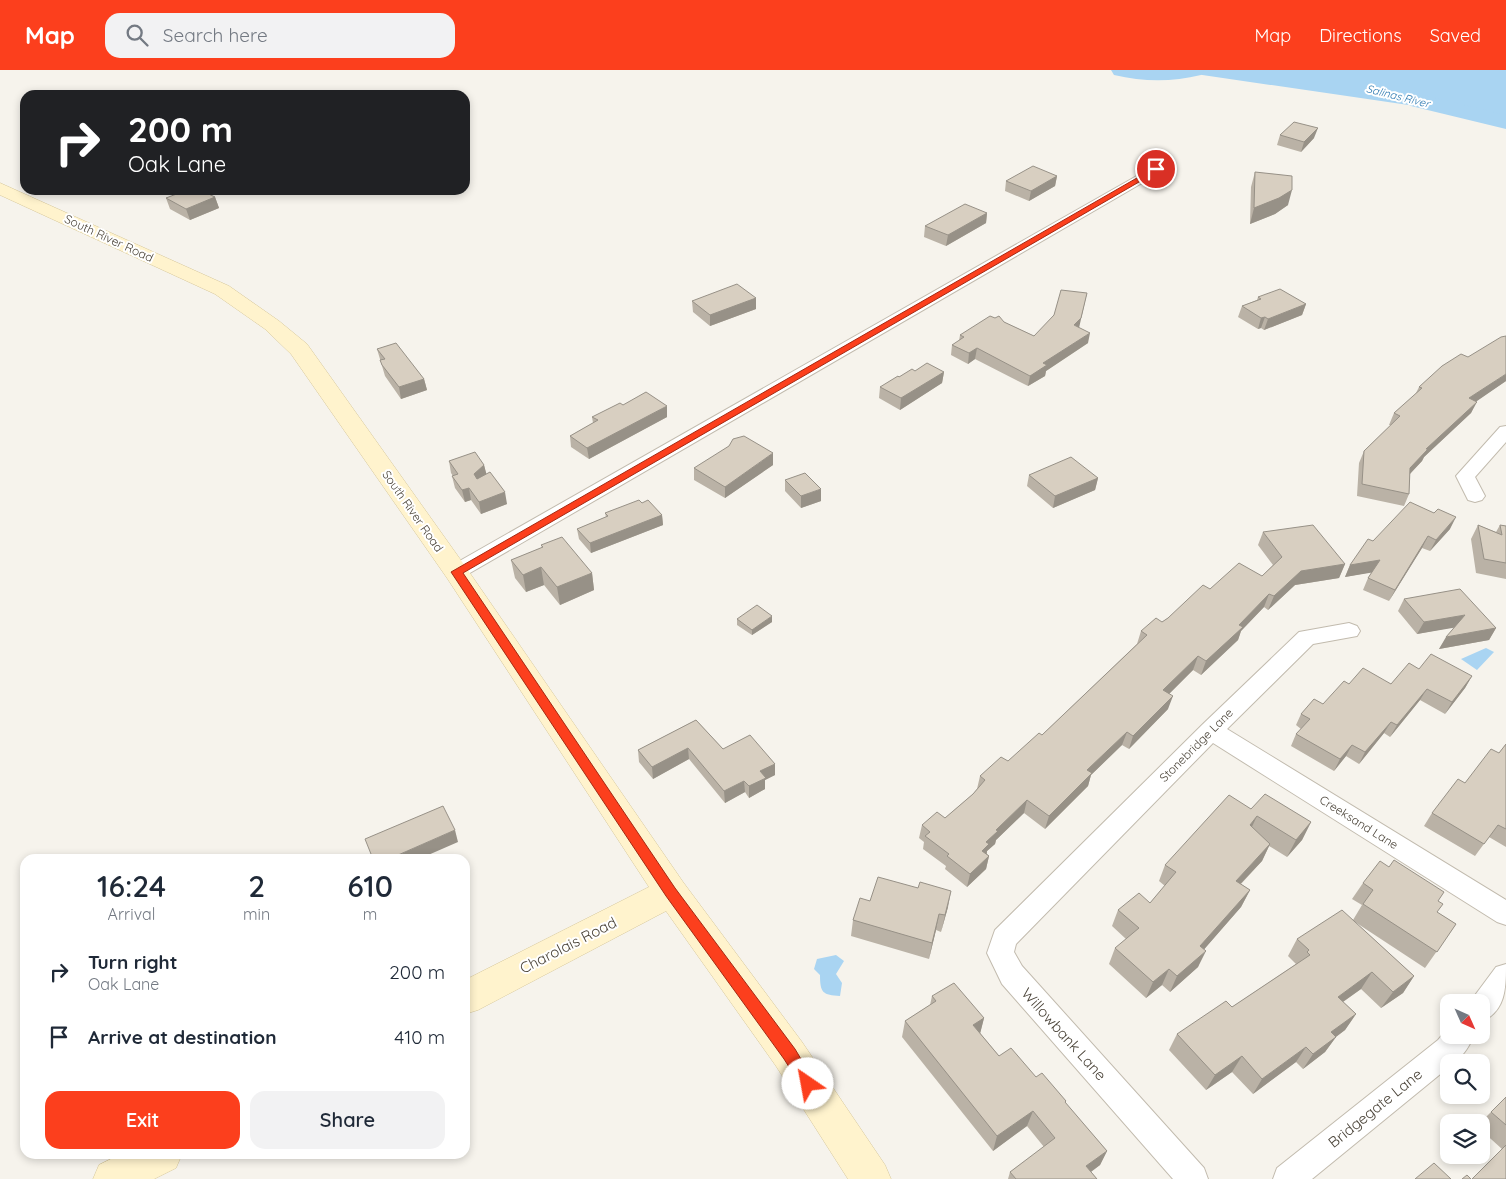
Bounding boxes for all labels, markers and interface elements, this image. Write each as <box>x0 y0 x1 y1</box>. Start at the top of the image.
search box <box>105 13 455 58</box>
text: Map <box>25 20 75 50</box>
icon: search <box>123 21 151 49</box>
text: Search here <box>163 23 268 47</box>
text: Map <box>1254 24 1291 47</box>
text: Directions <box>1319 24 1402 47</box>
text: Saved <box>1430 24 1481 47</box>
water label: Salinas River <box>1365 81 1433 111</box>
text: 200 m <box>128 107 233 151</box>
icon: right <box>45 110 110 175</box>
pin <box>1135 148 1177 190</box>
text: Oak Lane <box>128 150 226 178</box>
icon: arrive <box>1142 155 1170 183</box>
street label: South River Road <box>62 211 156 265</box>
street label: South River Road <box>379 467 447 555</box>
street label: Stonebridge Lane <box>1156 705 1236 785</box>
street label: Creeksand Lane <box>1317 792 1401 852</box>
text: 16:24 <box>97 867 166 905</box>
text: 2 <box>248 867 265 905</box>
text: 610 <box>347 867 393 905</box>
text: Arrival <box>108 904 155 924</box>
text: min <box>243 904 270 924</box>
text: m <box>363 904 377 924</box>
street label: Charolais Road <box>516 912 620 978</box>
text: Turn right <box>88 950 177 974</box>
icon: right <box>45 958 73 986</box>
text: 200 m <box>389 960 445 984</box>
text: Oak Lane <box>88 974 159 994</box>
street label: Willowbank Lane <box>1017 984 1111 1084</box>
north arrow <box>1440 994 1490 1044</box>
map controls <box>1440 994 1490 1164</box>
icon: arrive <box>45 1023 73 1051</box>
text: Arrive at destination <box>88 1025 277 1049</box>
text: 410 m <box>394 1025 445 1049</box>
button: search <box>1440 1054 1490 1104</box>
position arrow <box>781 1057 833 1109</box>
street label: Bridgegate Lane <box>1324 1064 1426 1152</box>
button: Exit <box>45 1091 240 1149</box>
button: Share <box>250 1091 445 1149</box>
button: layers <box>1440 1114 1490 1164</box>

